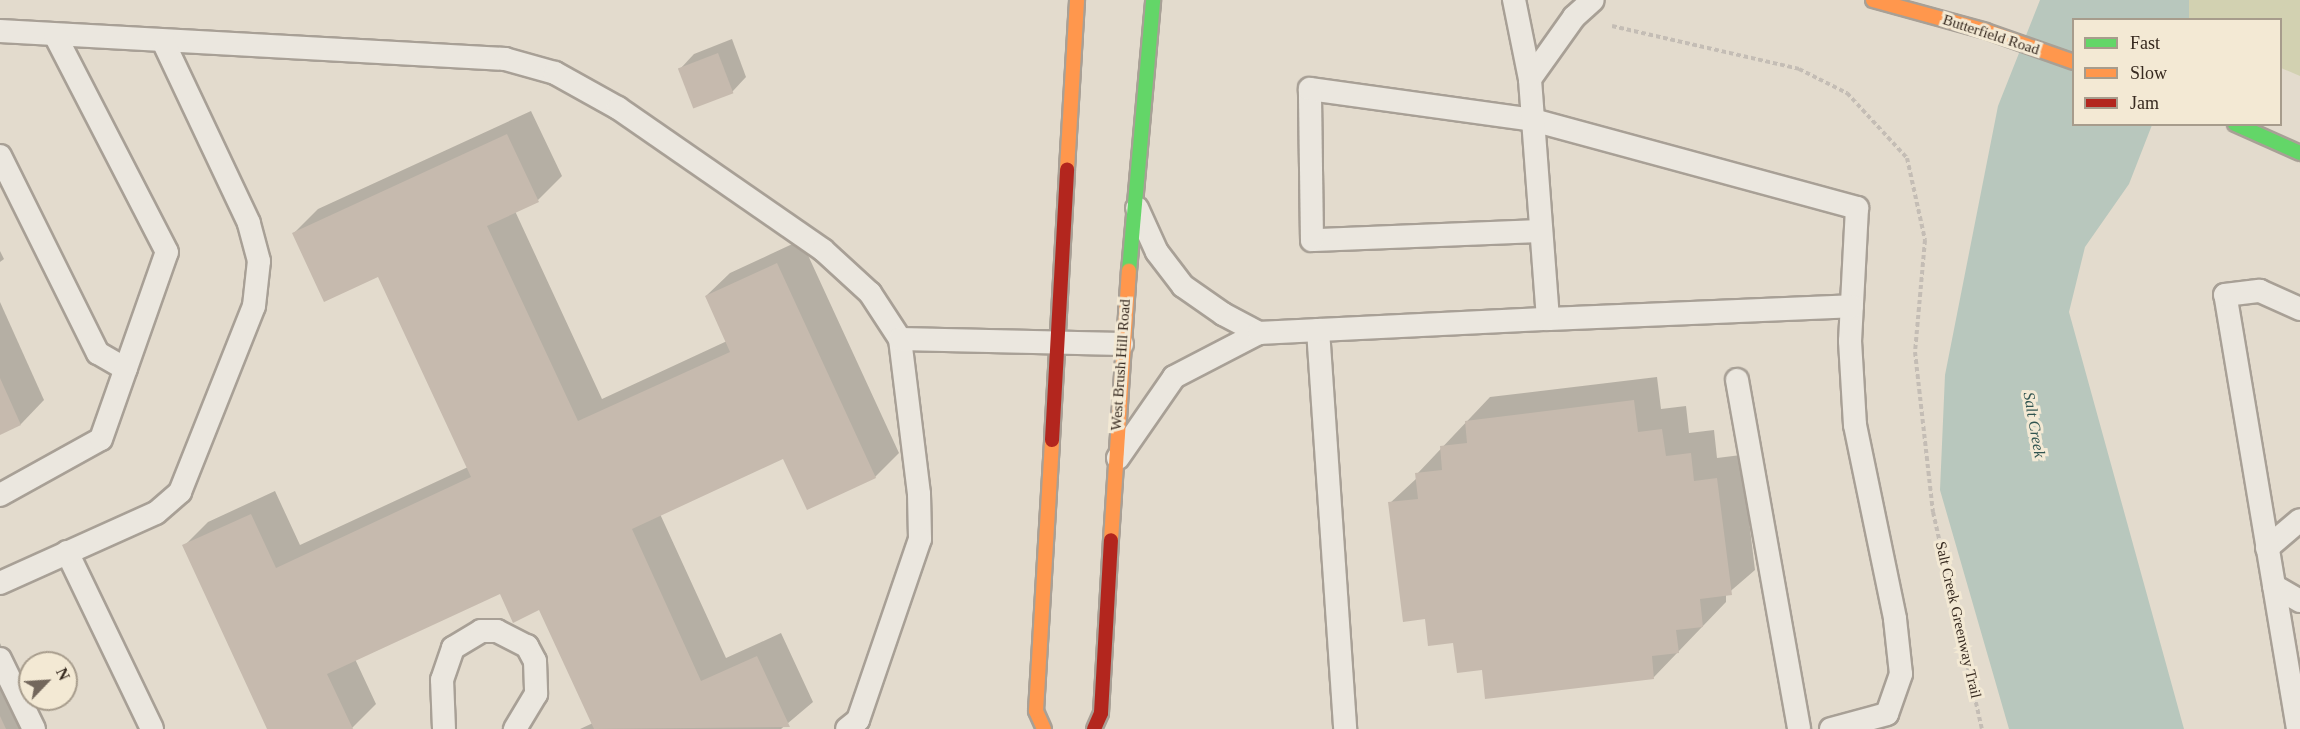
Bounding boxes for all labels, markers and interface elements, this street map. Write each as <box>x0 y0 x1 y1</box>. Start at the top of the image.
street label: Butterfield Road <box>1940 11 2042 59</box>
legend <box>2072 18 2282 126</box>
text: Fast <box>2130 33 2160 53</box>
text: Slow <box>2130 63 2167 83</box>
text: Jam <box>2130 93 2159 113</box>
street label: West Brush Hill Road <box>1107 299 1135 431</box>
water label: Salt Creek <box>2019 391 2049 459</box>
street label: Salt Creek Greenway Trail <box>1931 540 1985 700</box>
north arrow <box>18 651 78 711</box>
text: N <box>53 665 73 683</box>

